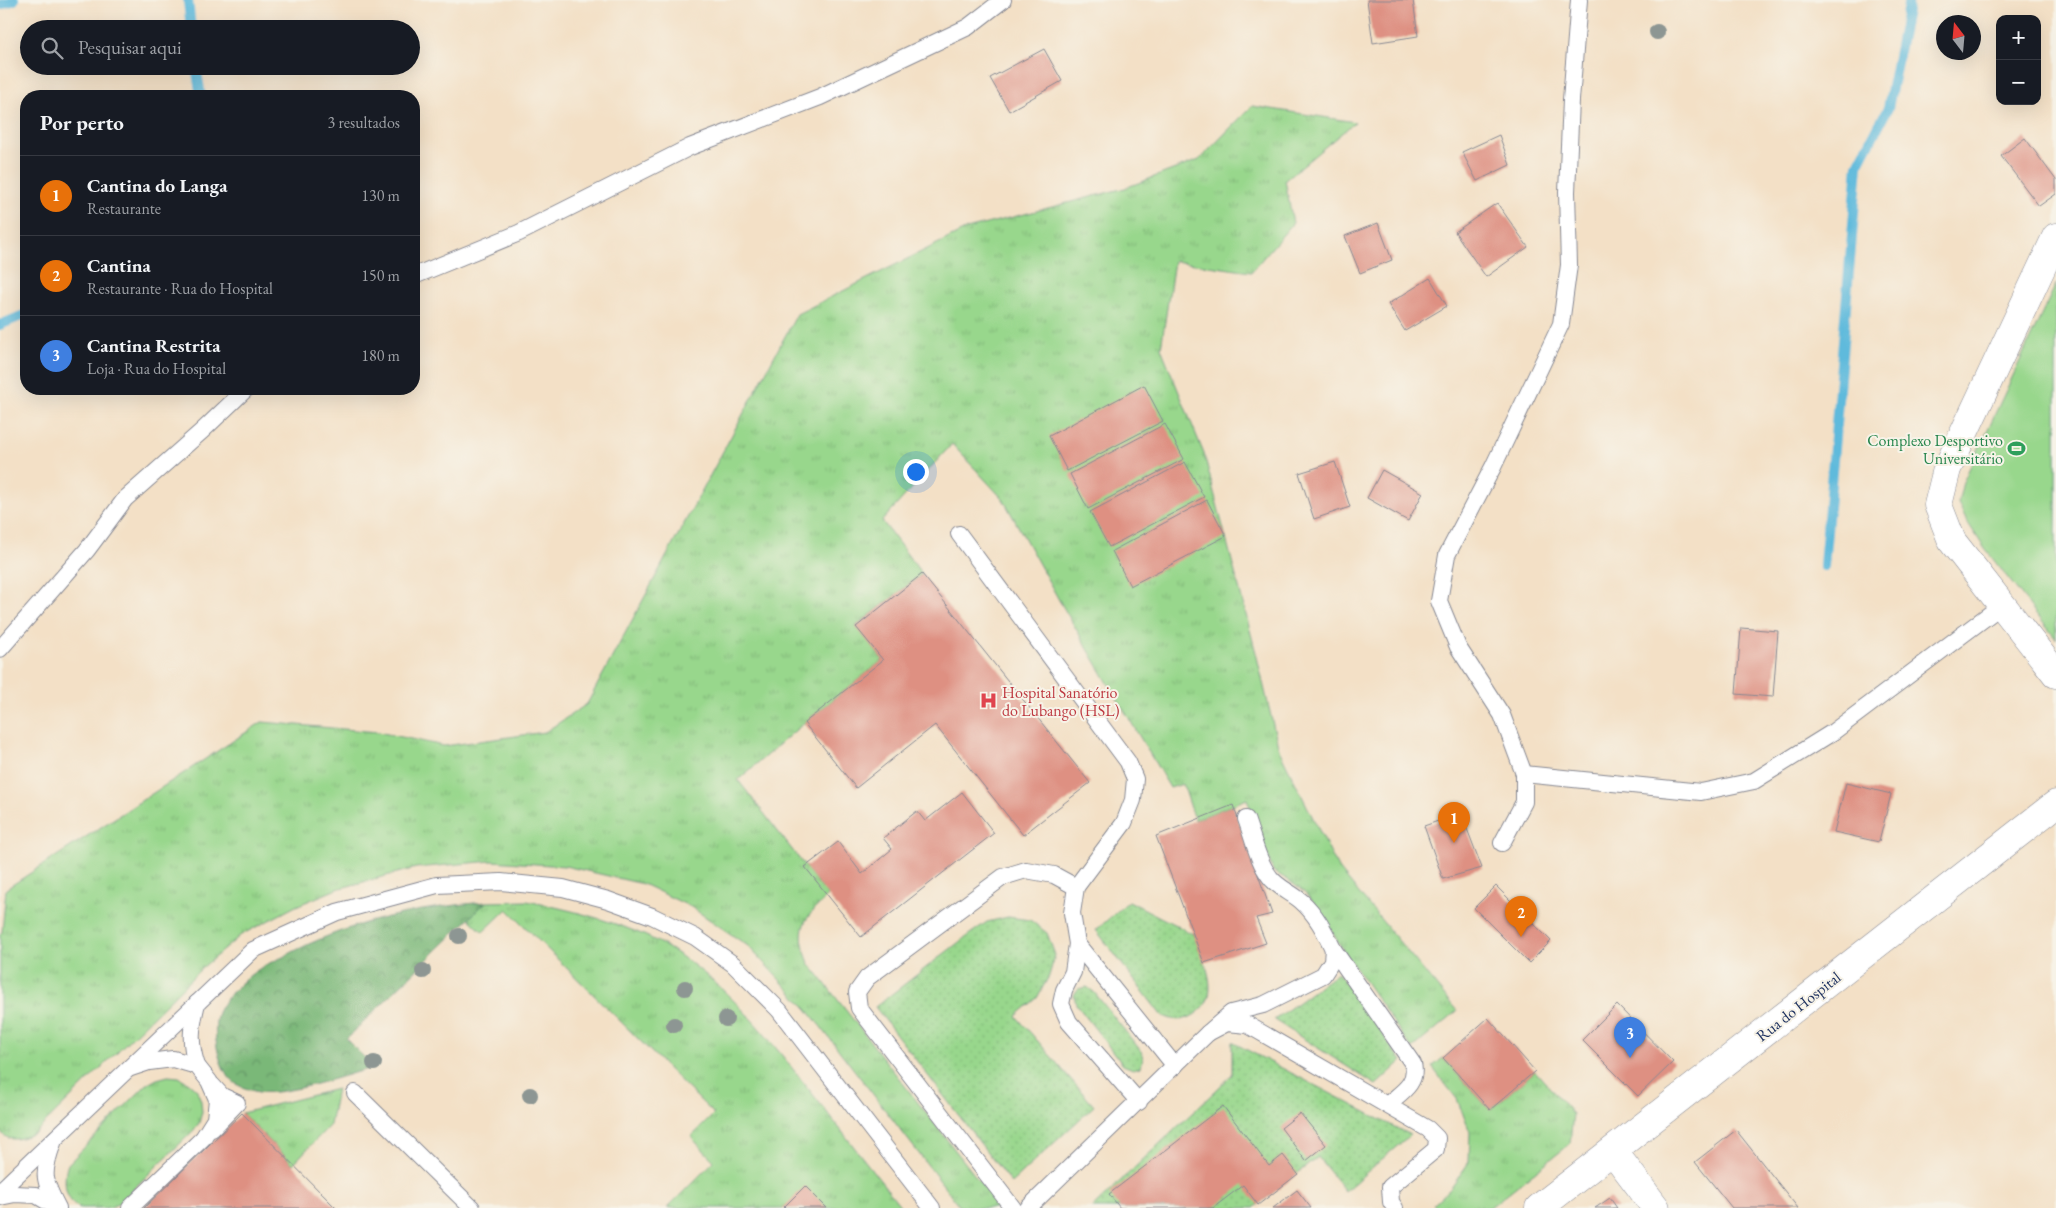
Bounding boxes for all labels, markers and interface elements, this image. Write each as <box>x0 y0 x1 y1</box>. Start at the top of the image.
north arrow <box>1936 15 1981 60</box>
map controls <box>1996 15 2041 105</box>
button: + <box>1996 15 2041 60</box>
search box <box>20 20 420 75</box>
icon: search <box>38 34 66 62</box>
text: Pesquisar aqui <box>78 35 182 60</box>
button: − <box>1996 60 2041 105</box>
text: Por perto <box>40 109 124 136</box>
text: 3 resultados <box>328 112 400 133</box>
text: Cantina do Langa <box>87 173 228 198</box>
text: 1 <box>52 185 60 206</box>
text: 130 m <box>361 185 400 206</box>
text: Restaurante <box>87 198 161 219</box>
text: Cantina <box>87 253 151 278</box>
text: 2 <box>52 265 60 286</box>
text: 150 m <box>361 265 400 286</box>
text: Restaurante · Rua do Hospital <box>87 278 273 299</box>
text: Cantina Restrita <box>87 333 221 358</box>
text: 3 <box>52 345 60 366</box>
text: 180 m <box>361 345 400 366</box>
text: Loja · Rua do Hospital <box>87 358 226 379</box>
place label: Complexo Desportivo Universitário <box>1867 430 2003 469</box>
sports icon: Complexo Desportivo Universitário <box>2007 439 2027 459</box>
your location <box>903 459 929 485</box>
place label: Hospital Sanatório do Lubango (HSL) <box>1002 682 1120 721</box>
hospital icon: Hospital Sanatório do Lubango (HSL) <box>978 691 998 711</box>
pin: 1 <box>1438 802 1470 843</box>
pin: 2 <box>1505 896 1537 937</box>
street label: Rua do Hospital <box>1752 967 1845 1046</box>
pin: 3 <box>1614 1017 1646 1058</box>

